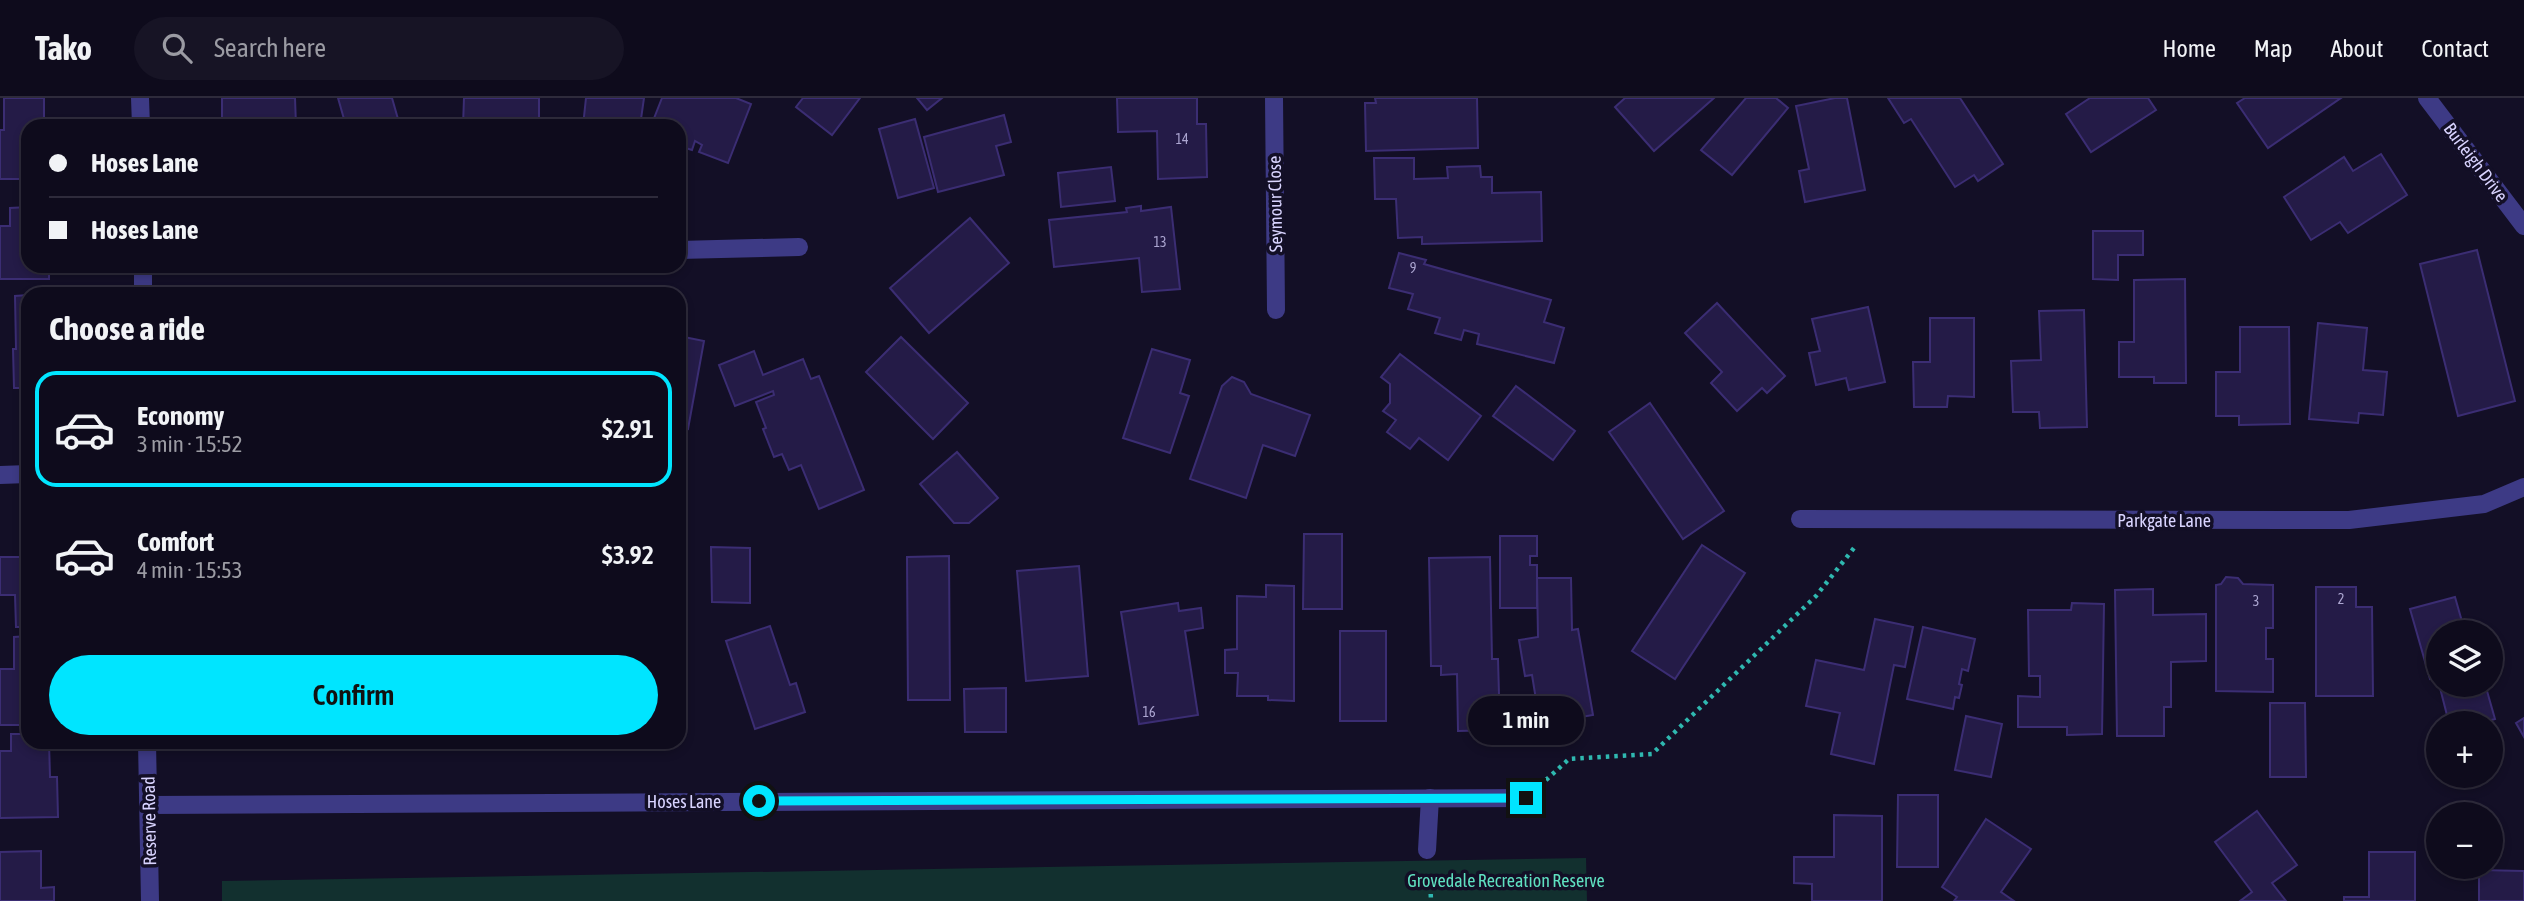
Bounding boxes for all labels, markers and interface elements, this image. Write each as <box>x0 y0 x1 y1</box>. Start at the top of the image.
search box <box>134 17 624 80</box>
text: Tako <box>35 29 92 67</box>
icon: search <box>158 29 196 67</box>
text: Search here <box>214 33 326 63</box>
text: Home <box>2162 35 2216 62</box>
text: Map <box>2254 35 2292 62</box>
text: About <box>2330 35 2383 62</box>
text: Contact <box>2421 35 2489 62</box>
street label: Burleigh Drive <box>2440 118 2512 206</box>
house number: 14 <box>1175 131 1189 147</box>
text: Hoses Lane <box>91 148 199 178</box>
street label: Seymour Close <box>1264 156 1286 252</box>
text: Hoses Lane <box>91 215 199 245</box>
house number: 13 <box>1153 234 1167 250</box>
house number: 9 <box>1410 260 1416 276</box>
text: Choose a ride <box>49 310 205 347</box>
icon: car <box>53 398 116 461</box>
text: Economy <box>137 401 224 431</box>
text: $2.91 <box>602 414 654 444</box>
text: 3 min · 15:52 <box>137 431 243 457</box>
street label: Parkgate Lane <box>2117 510 2211 531</box>
icon: car <box>53 524 116 587</box>
text: Comfort <box>137 527 214 557</box>
text: $3.92 <box>602 540 654 570</box>
text: 4 min · 15:53 <box>137 557 243 583</box>
house number: 2 <box>2338 591 2344 607</box>
house number: 3 <box>2253 593 2259 609</box>
map controls <box>2426 620 2503 879</box>
button: layers <box>2426 620 2503 697</box>
button: Confirm <box>49 655 658 735</box>
callout: 1 min <box>1468 696 1584 746</box>
house number: 16 <box>1142 704 1156 720</box>
text: 1 min <box>1503 707 1549 733</box>
button: + <box>2426 711 2503 788</box>
street label: Reserve Road <box>138 776 160 866</box>
route end <box>1510 782 1542 814</box>
route start <box>743 785 775 817</box>
street label: Hoses Lane <box>647 791 721 812</box>
button: − <box>2426 802 2503 879</box>
park label: Grovedale Recreation Reserve <box>1407 870 1605 891</box>

